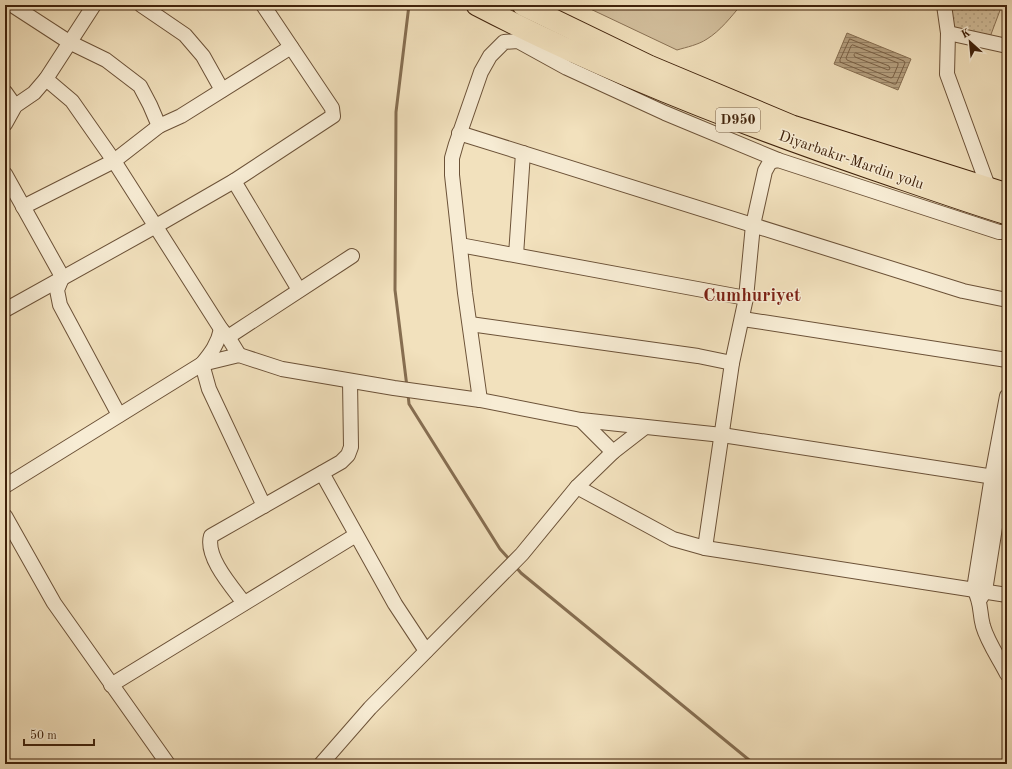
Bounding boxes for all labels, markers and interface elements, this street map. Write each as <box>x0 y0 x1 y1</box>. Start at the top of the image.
north arrow <box>950 22 990 62</box>
text: K <box>960 27 973 41</box>
road number: D950 <box>716 108 760 132</box>
street label: Diyarbakır-Mardin yolu <box>776 129 926 193</box>
district label: Cumhuriyet <box>703 287 801 306</box>
scale bar <box>24 721 94 747</box>
text: 50 m <box>30 729 57 742</box>

